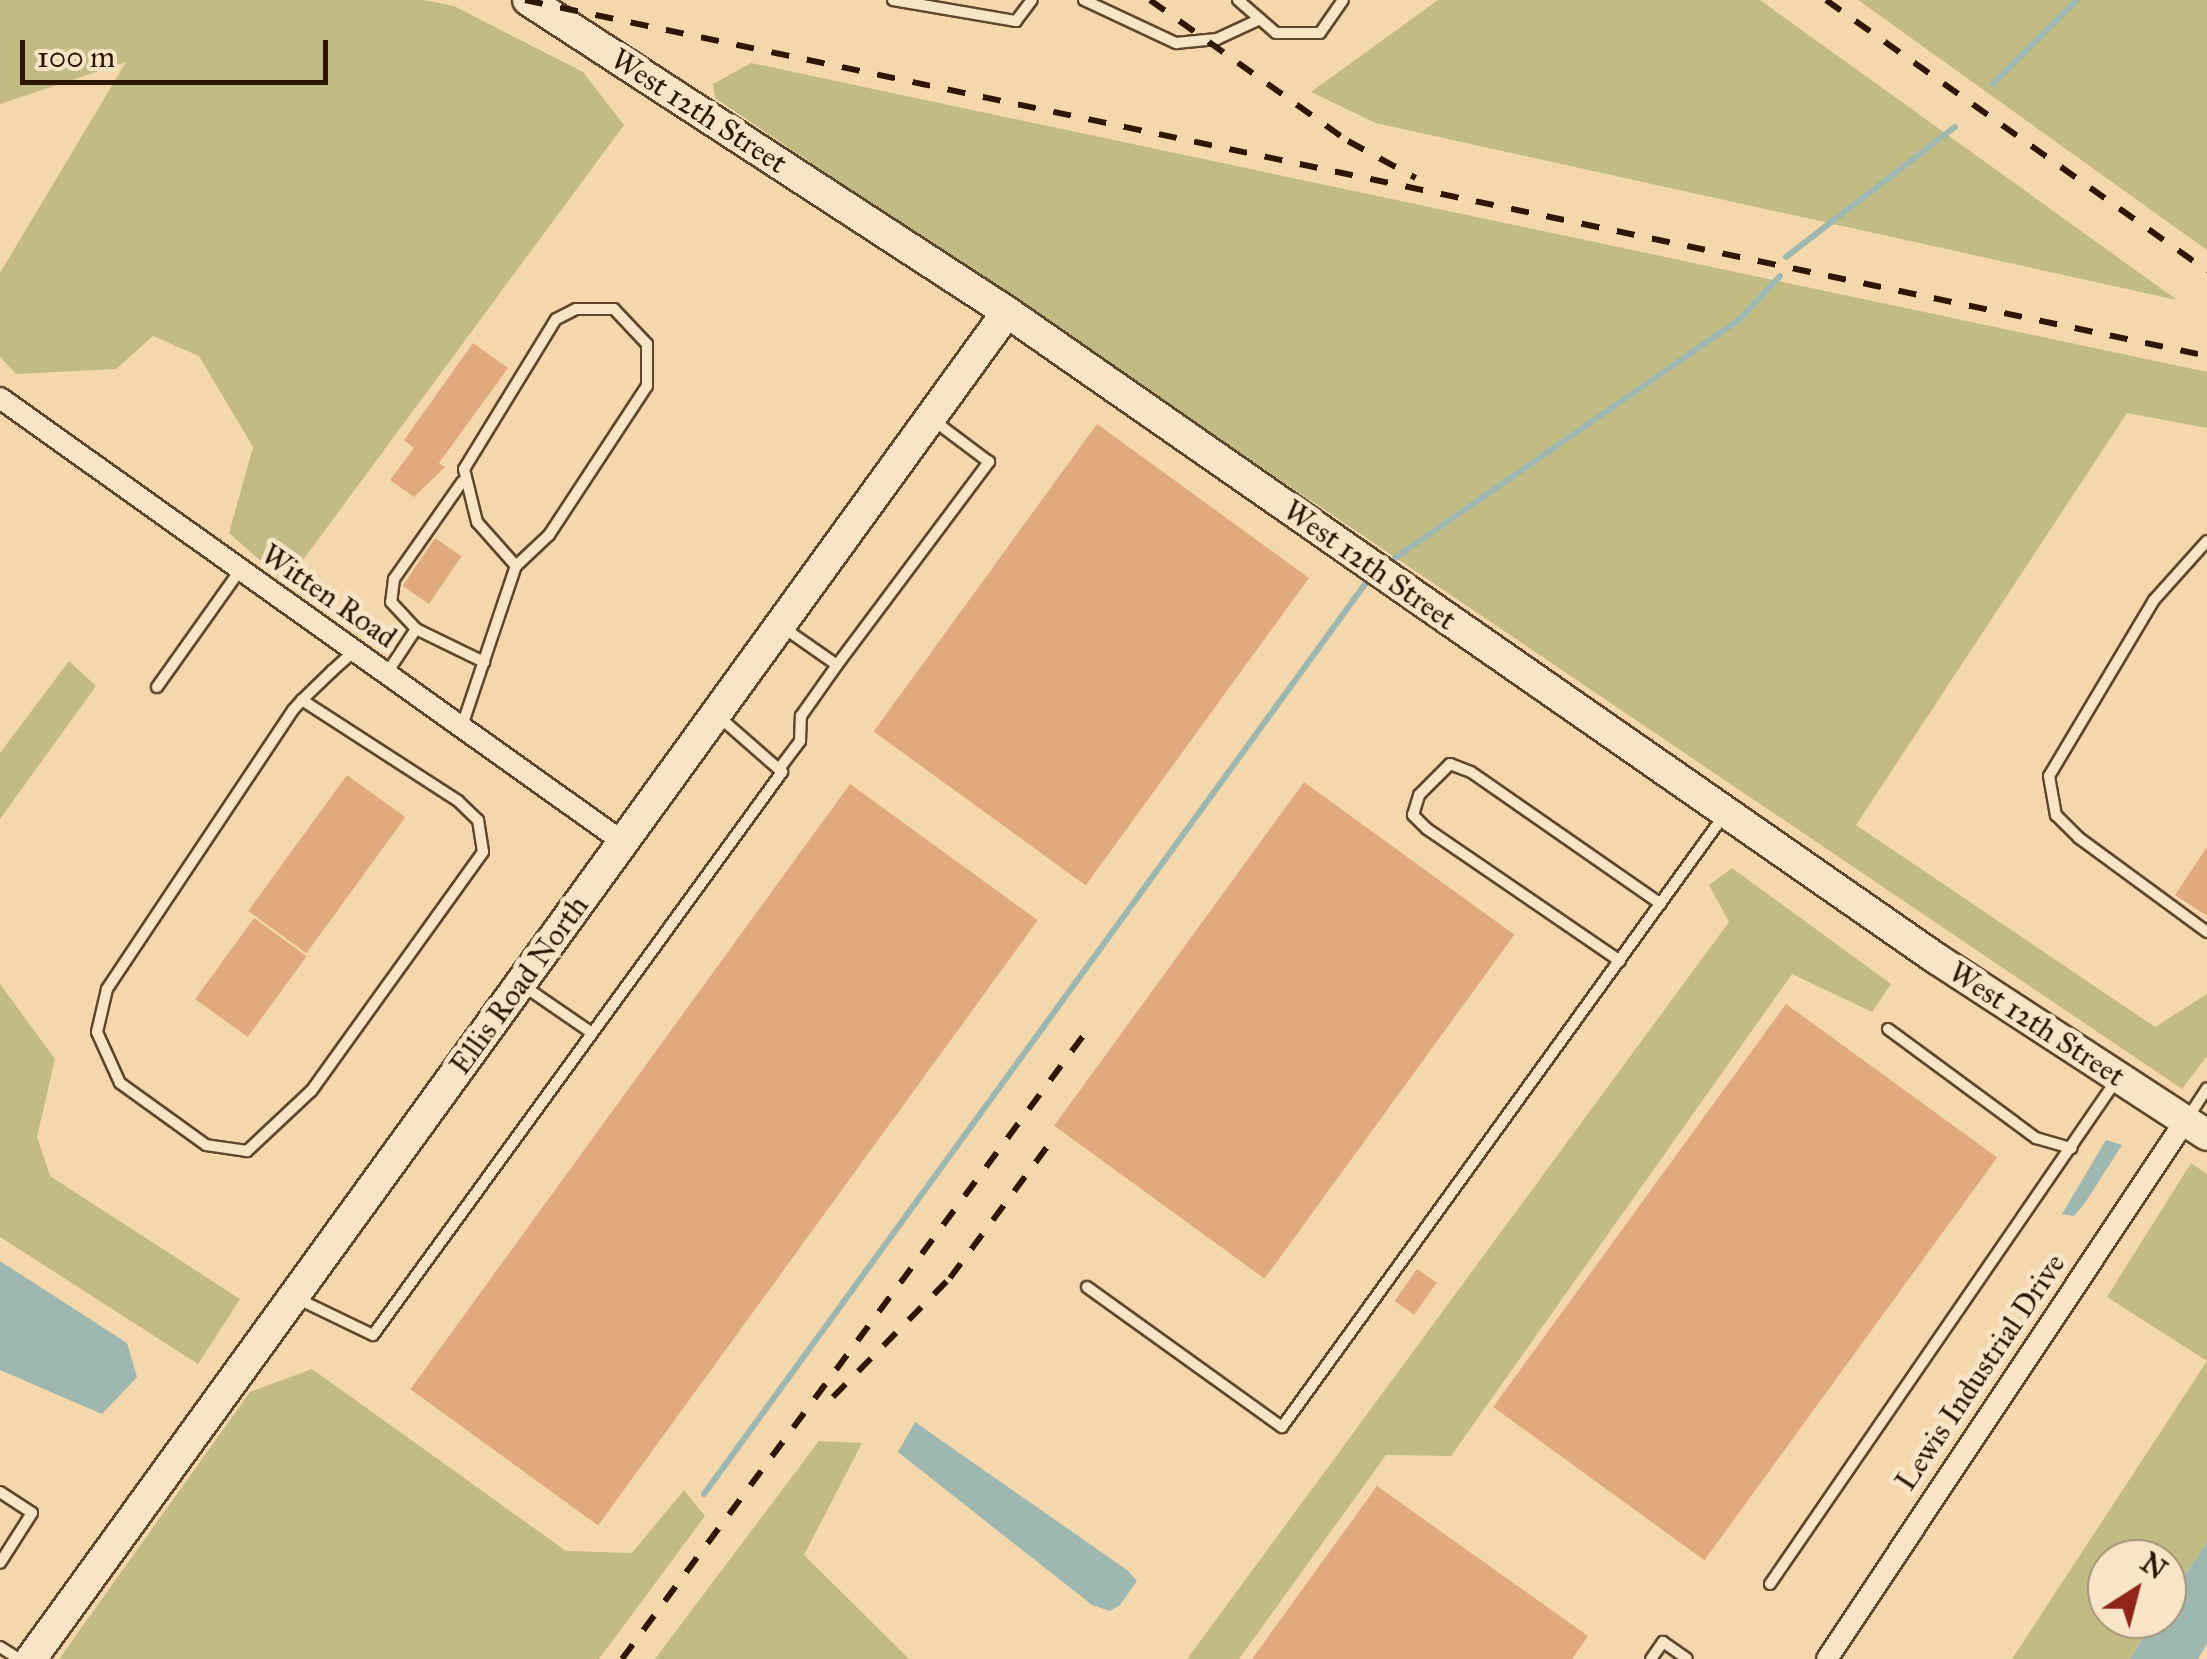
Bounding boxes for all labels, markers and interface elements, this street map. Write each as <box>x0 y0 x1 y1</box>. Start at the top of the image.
scale bar <box>25 20 332 82</box>
text: 100 m <box>37 39 115 75</box>
street label: West 12th Street <box>604 41 794 181</box>
street label: West 12th Street <box>1277 492 1463 638</box>
street label: Witten Road <box>254 536 404 656</box>
street label: Ellis Road North <box>442 888 596 1082</box>
street label: West 12th Street <box>1942 954 2132 1094</box>
street label: Lewis Industrial Drive <box>1887 1247 2073 1497</box>
north arrow <box>2087 1539 2187 1639</box>
text: N <box>2134 1545 2174 1587</box>

